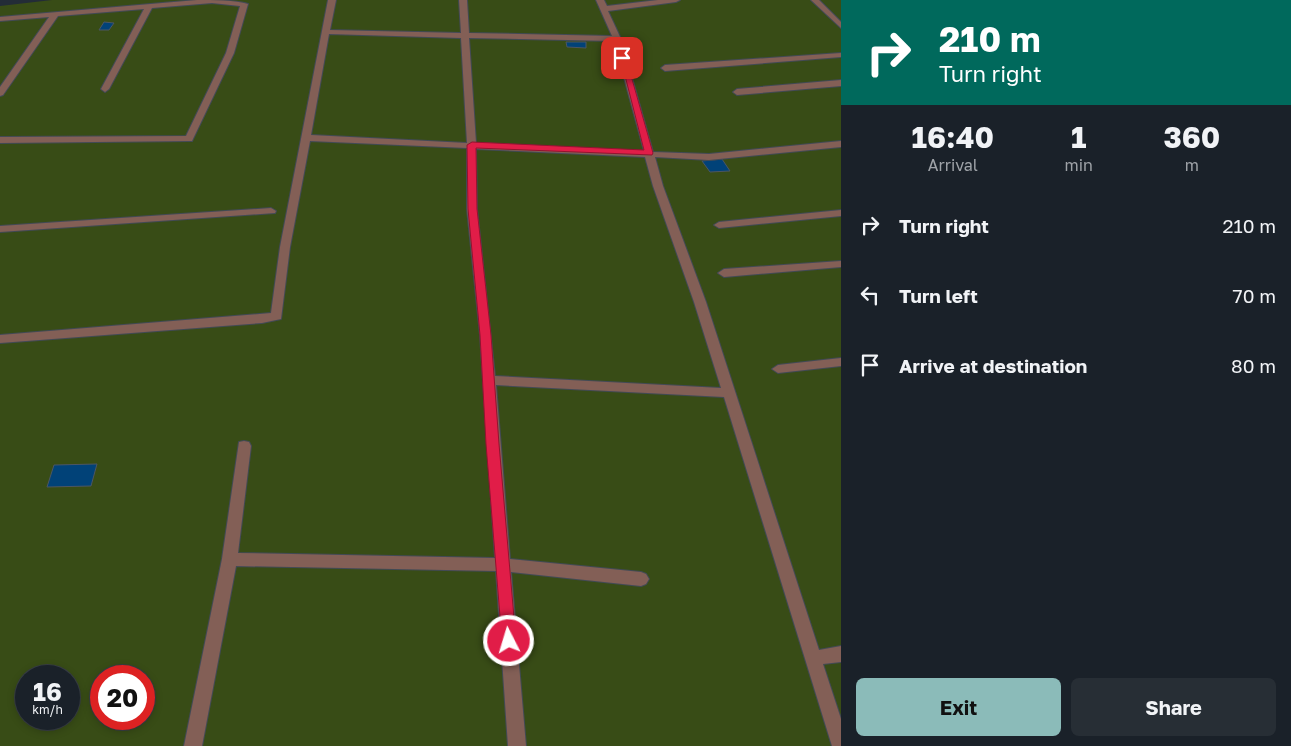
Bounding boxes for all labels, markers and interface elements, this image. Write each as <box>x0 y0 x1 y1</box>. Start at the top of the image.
text: 210 m <box>939 18 1041 60</box>
icon: right <box>856 20 921 85</box>
pin <box>601 37 643 79</box>
icon: arrive <box>608 44 636 72</box>
text: Turn right <box>939 60 1042 87</box>
text: 16:40 <box>912 119 994 155</box>
text: 1 <box>1071 119 1086 155</box>
text: 360 <box>1163 119 1220 155</box>
text: Arrival <box>928 155 978 175</box>
text: min <box>1065 155 1093 175</box>
text: m <box>1185 155 1199 175</box>
icon: right <box>856 211 884 239</box>
text: Turn right <box>899 214 989 237</box>
text: 210 m <box>1222 214 1276 237</box>
icon: left <box>856 281 884 309</box>
text: Turn left <box>899 284 978 307</box>
text: 70 m <box>1233 284 1276 307</box>
icon: arrive <box>856 351 884 379</box>
text: Arrive at destination <box>899 354 1087 377</box>
text: 80 m <box>1231 354 1276 377</box>
position arrow <box>482 614 534 666</box>
speed limit sign: 20 <box>90 665 155 730</box>
text: 16 <box>33 676 62 707</box>
button: Exit <box>856 678 1061 736</box>
button: Share <box>1071 678 1276 736</box>
text: km/h <box>32 702 63 717</box>

